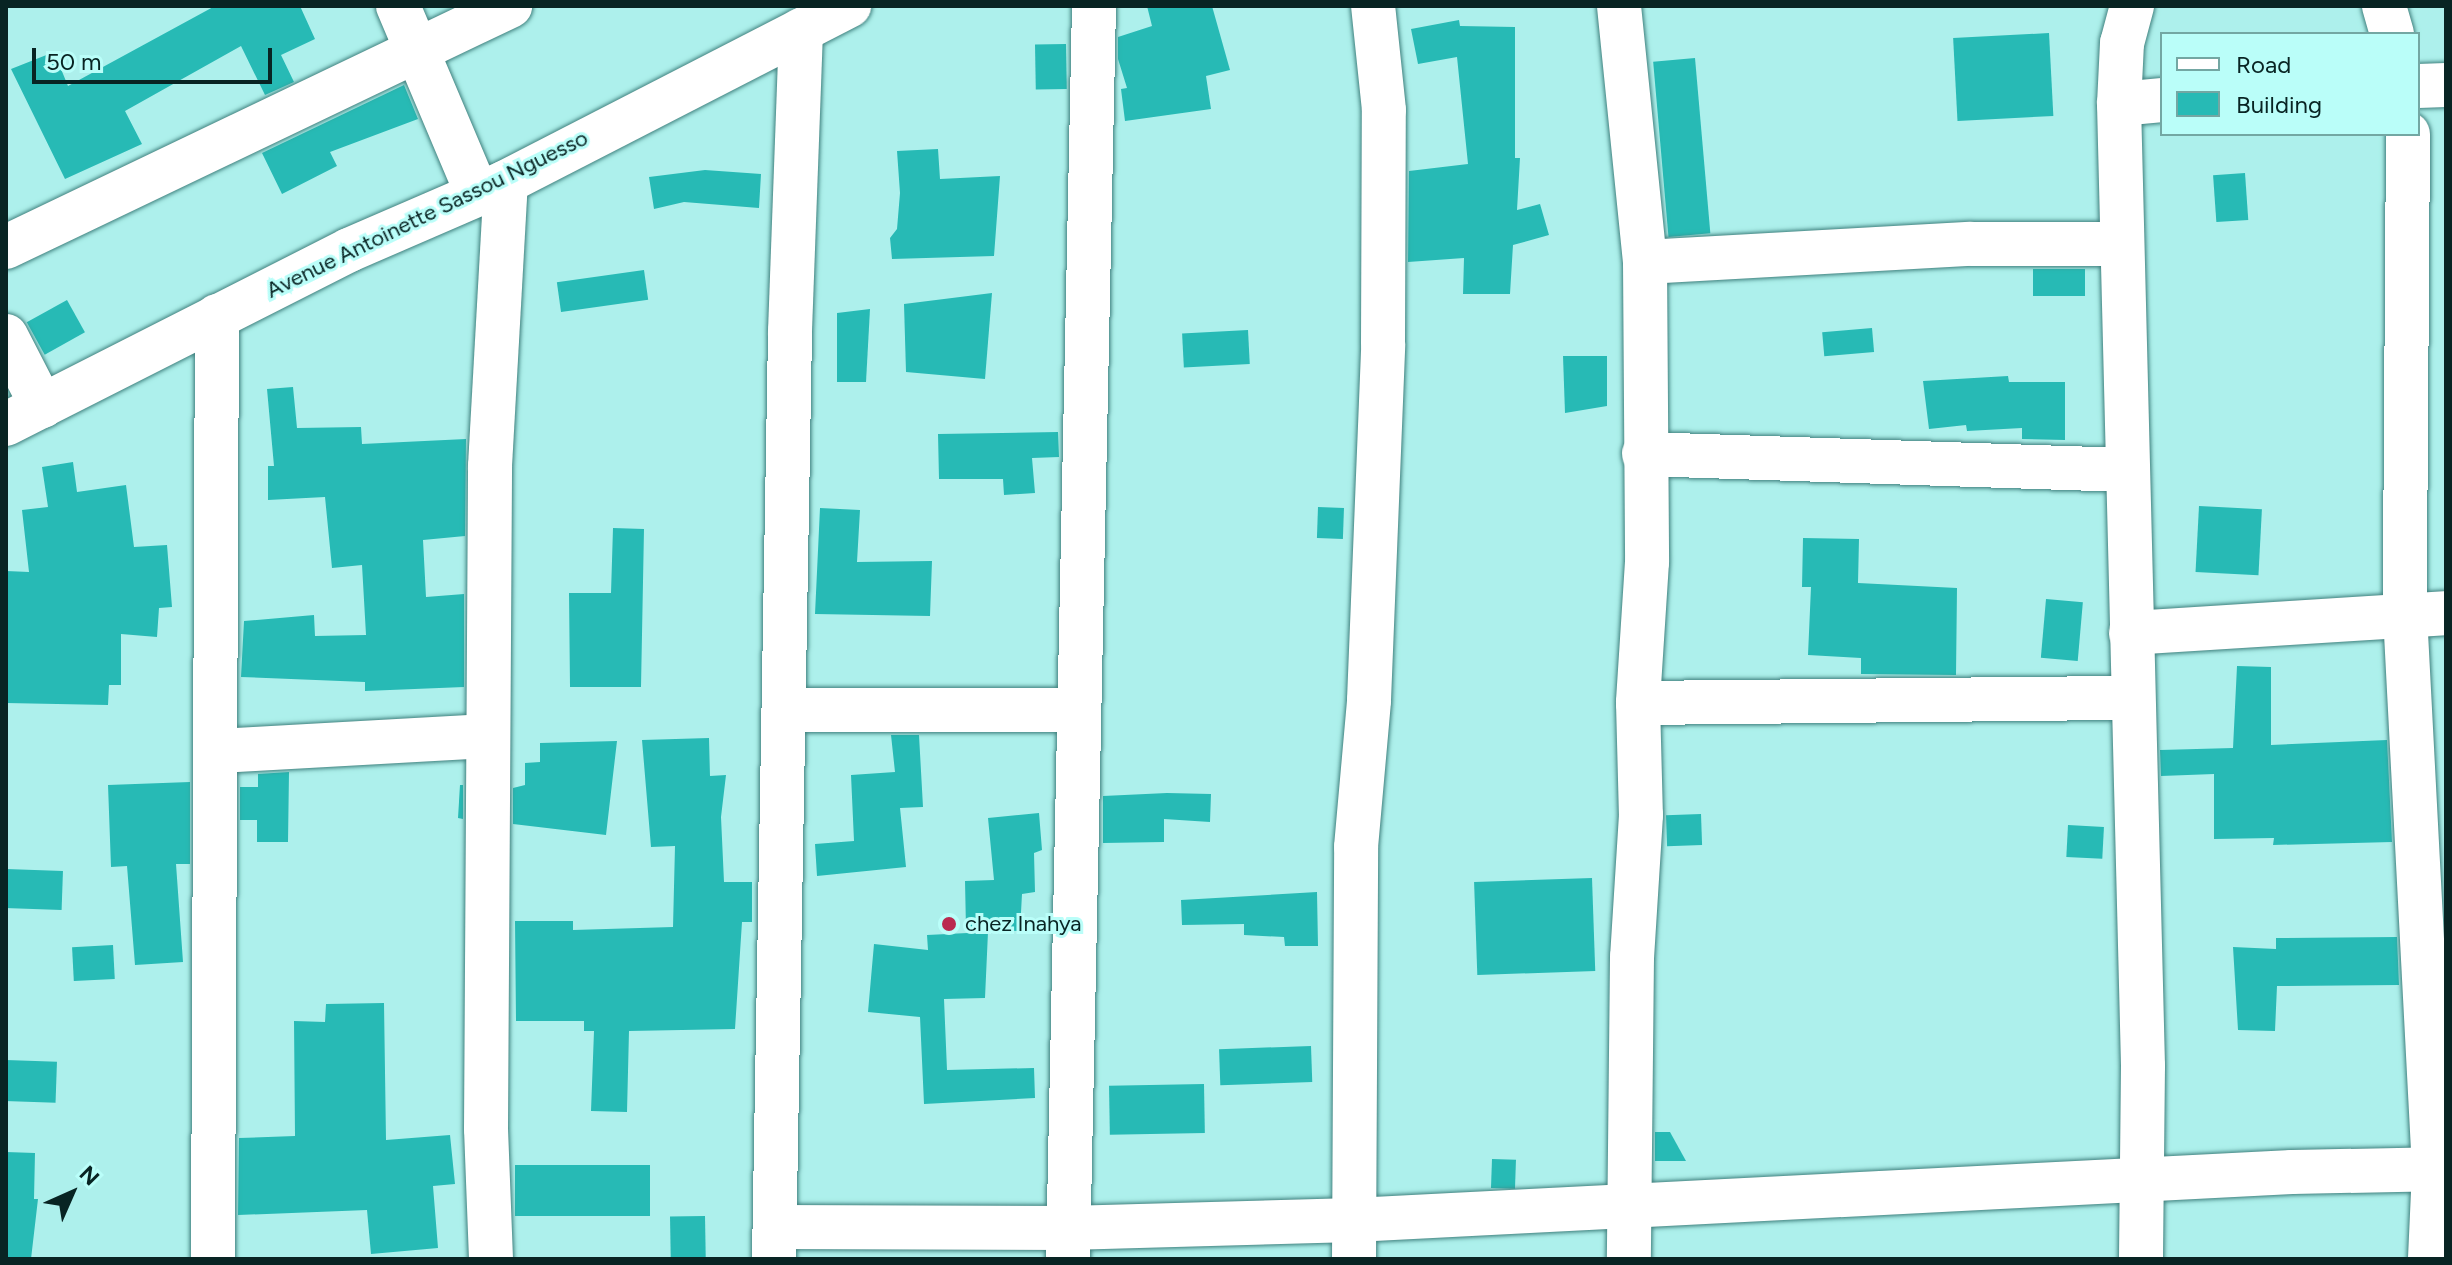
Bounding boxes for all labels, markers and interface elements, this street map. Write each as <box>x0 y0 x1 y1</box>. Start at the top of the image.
scale bar <box>36 32 276 82</box>
legend <box>2160 32 2420 136</box>
text: 50 m <box>46 47 102 76</box>
text: Road <box>2236 50 2291 79</box>
text: Building <box>2236 90 2322 119</box>
street label: Avenue Antoinette Sassou Nguesso <box>262 124 592 304</box>
place label: chez Inahya <box>965 911 1082 937</box>
marker: chez Inahya <box>940 915 958 933</box>
north arrow <box>32 1153 112 1233</box>
text: N <box>74 1160 105 1191</box>

